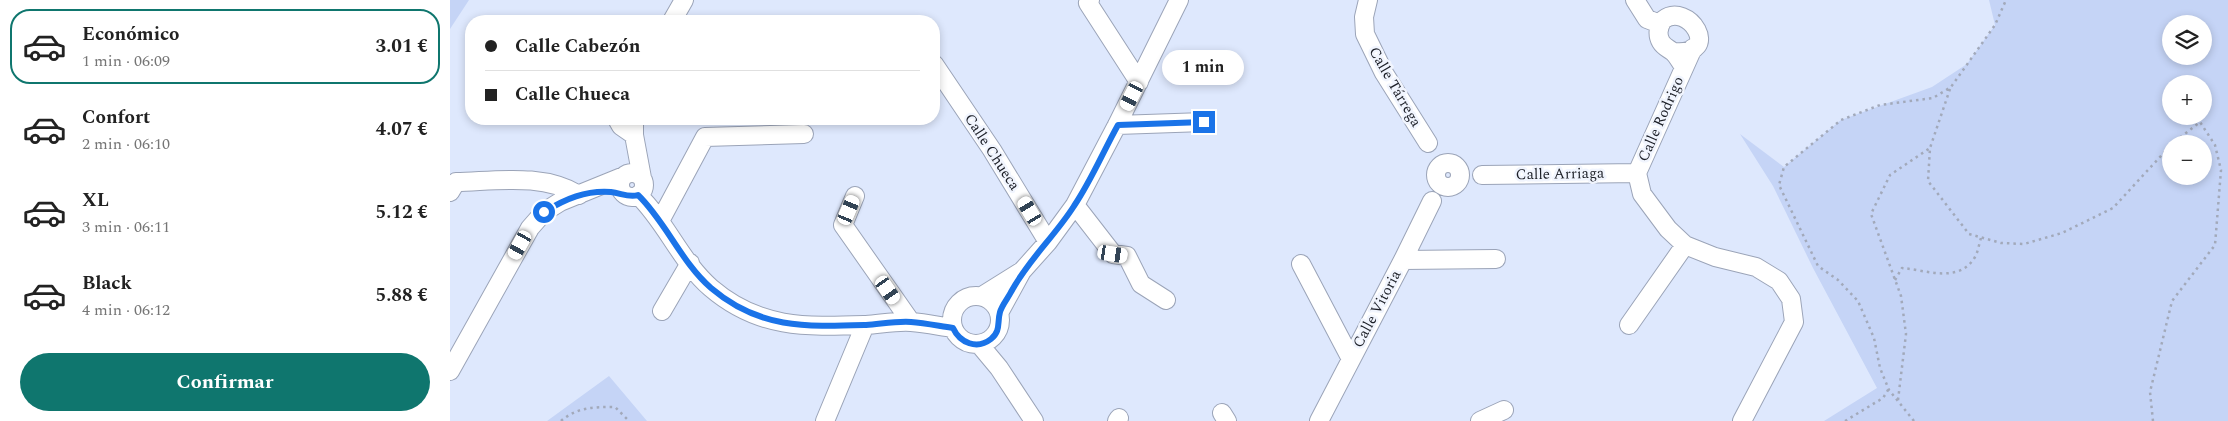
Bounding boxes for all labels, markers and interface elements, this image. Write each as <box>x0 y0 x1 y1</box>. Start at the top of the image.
map controls <box>2162 15 2212 185</box>
button: layers <box>2162 15 2212 65</box>
text: Económico <box>82 20 179 49</box>
icon: car <box>22 24 67 69</box>
text: 3.01 € <box>376 32 428 61</box>
text: Calle Cabezón <box>515 32 640 61</box>
street label: Calle Tárrega <box>1363 43 1428 132</box>
text: 1 min · 06:09 <box>82 49 170 73</box>
callout: 1 min <box>1163 49 1245 84</box>
text: 1 min <box>1182 55 1224 79</box>
street label: Calle Rodrigo <box>1632 73 1690 165</box>
button: + <box>2162 75 2212 125</box>
car <box>1118 79 1145 113</box>
text: Calle Chueca <box>515 80 630 109</box>
text: Confort <box>82 103 150 132</box>
icon: car <box>22 107 67 152</box>
street label: Calle Chueca <box>958 109 1026 196</box>
route end <box>1193 111 1215 133</box>
text: 4.07 € <box>376 115 428 144</box>
text: 2 min · 06:10 <box>82 132 170 156</box>
button: − <box>2162 135 2212 185</box>
street label: Calle Arriaga <box>1516 162 1605 186</box>
text: XL <box>82 186 109 215</box>
icon: car <box>22 190 67 235</box>
car <box>836 193 861 227</box>
car <box>1015 194 1044 228</box>
text: 5.12 € <box>376 198 428 227</box>
route start <box>533 201 555 223</box>
text: 3 min · 06:11 <box>82 215 170 239</box>
car <box>506 228 533 262</box>
car <box>1097 244 1128 264</box>
street label: Calle Vitoria <box>1347 265 1407 352</box>
text: Black <box>82 269 132 298</box>
icon: car <box>22 273 67 318</box>
car <box>873 273 902 307</box>
text: 5.88 € <box>376 281 428 310</box>
text: 4 min · 06:12 <box>82 298 170 322</box>
button: Confirmar <box>20 353 430 411</box>

